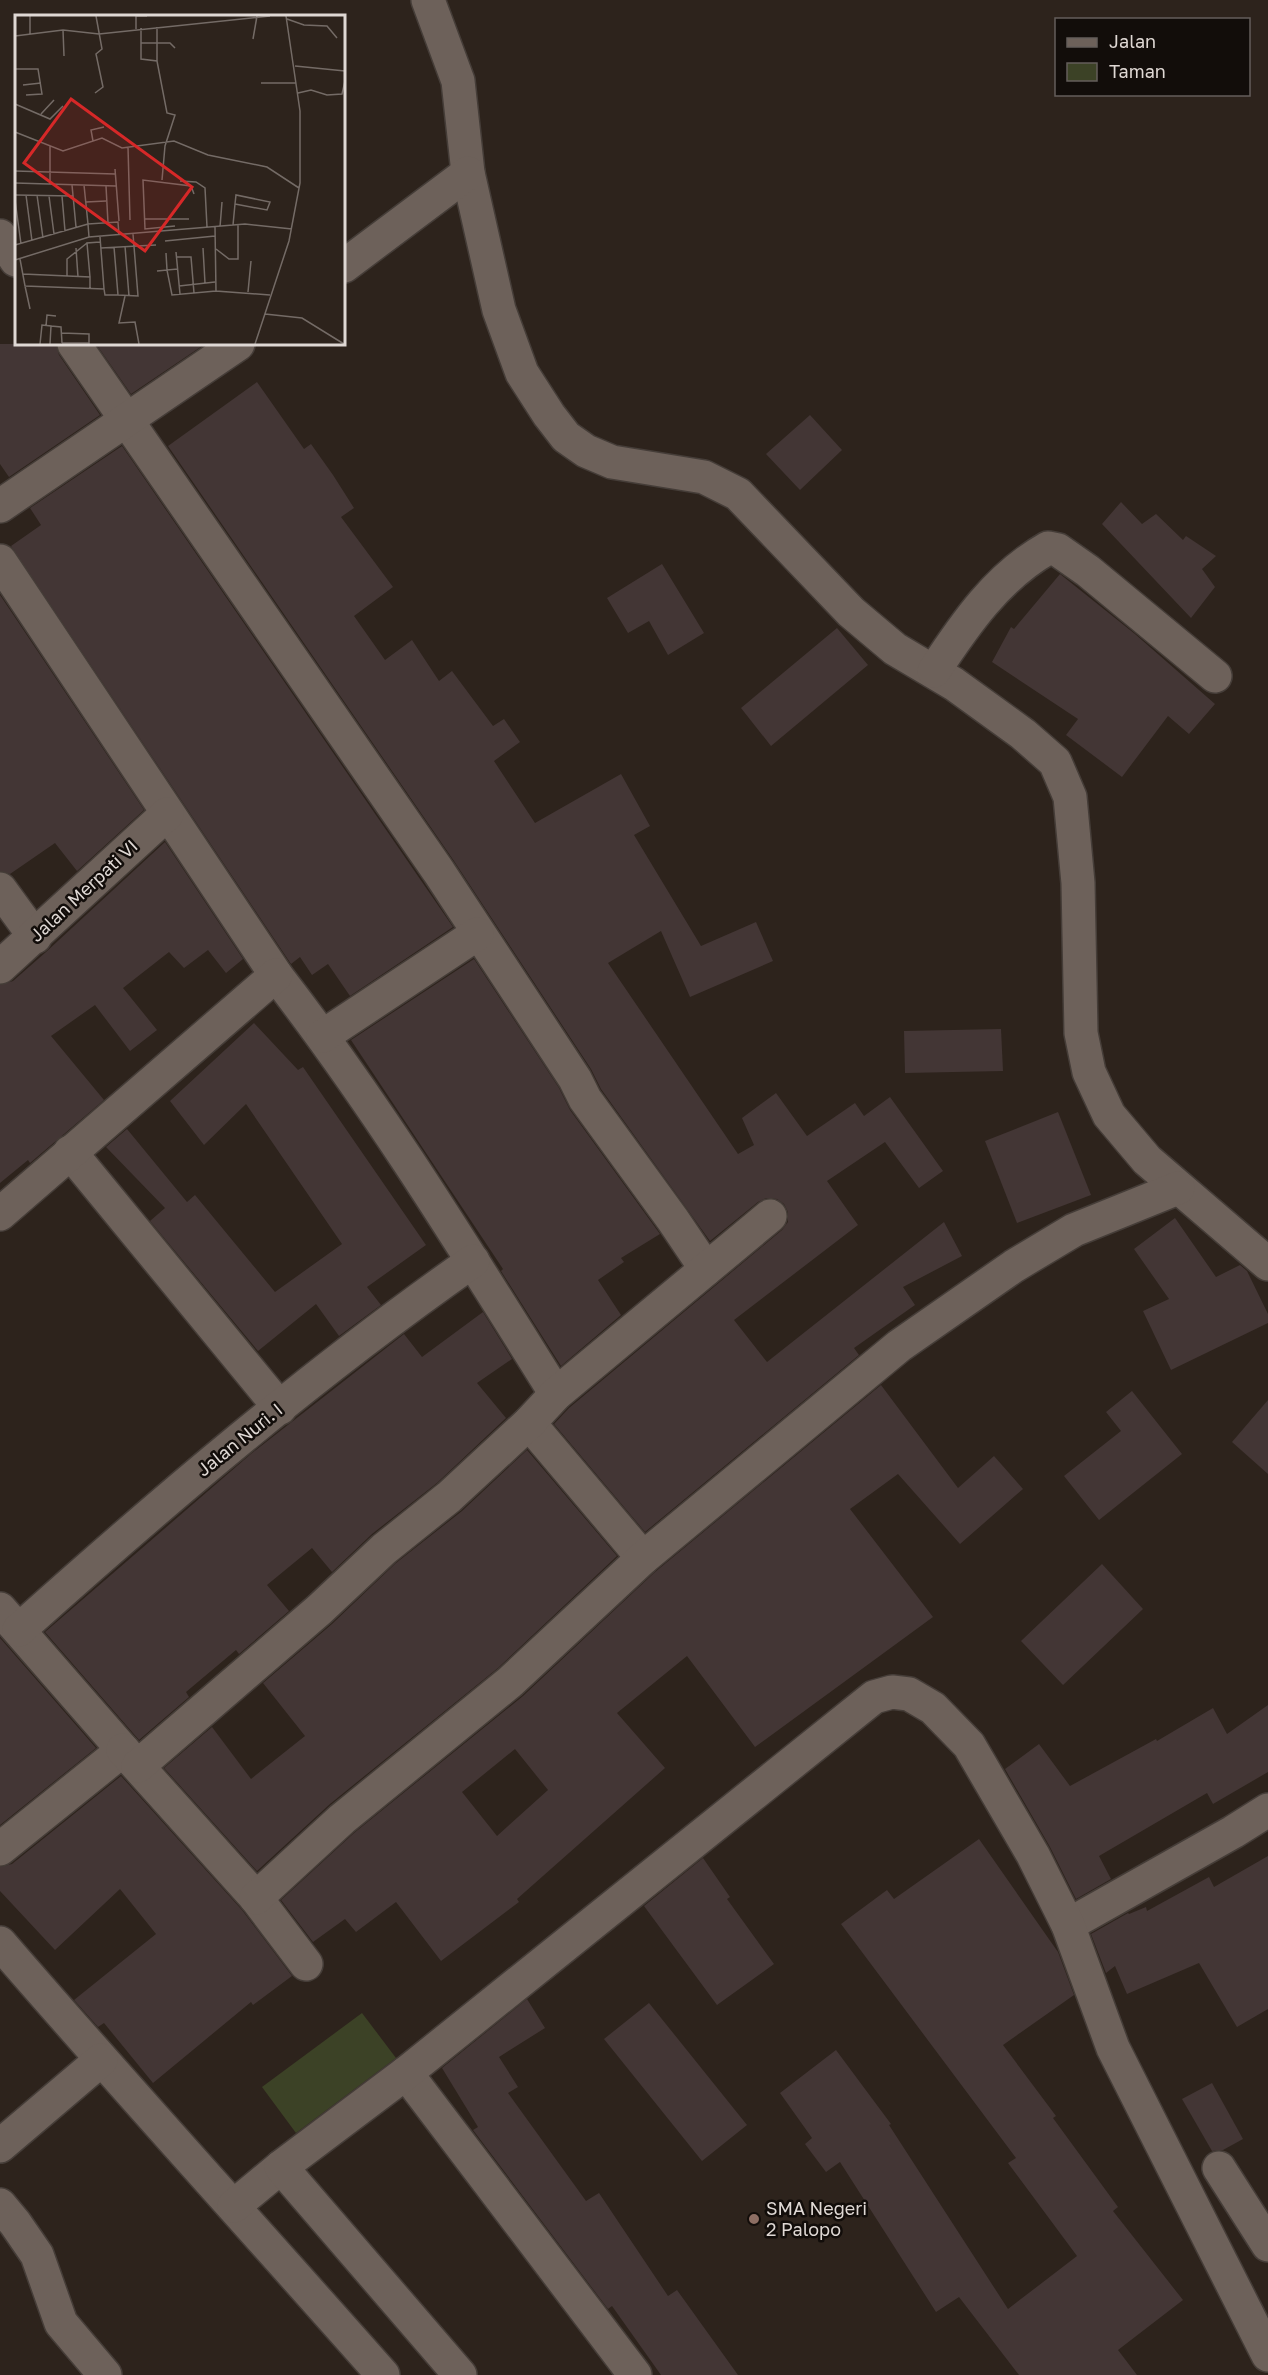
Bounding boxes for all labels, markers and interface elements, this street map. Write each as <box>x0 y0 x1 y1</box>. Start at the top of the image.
inset map <box>15 15 345 345</box>
legend <box>1055 18 1250 96</box>
text: Jalan <box>1109 30 1156 52</box>
text: Taman <box>1109 60 1166 82</box>
street label: Jalan Merpati VI <box>25 835 142 946</box>
street label: Jalan Nuri. I <box>192 1398 287 1480</box>
place label: SMA Negeri 2 Palopo <box>766 2197 867 2240</box>
marker: SMA Negeri 2 Palopo <box>747 2212 761 2226</box>

